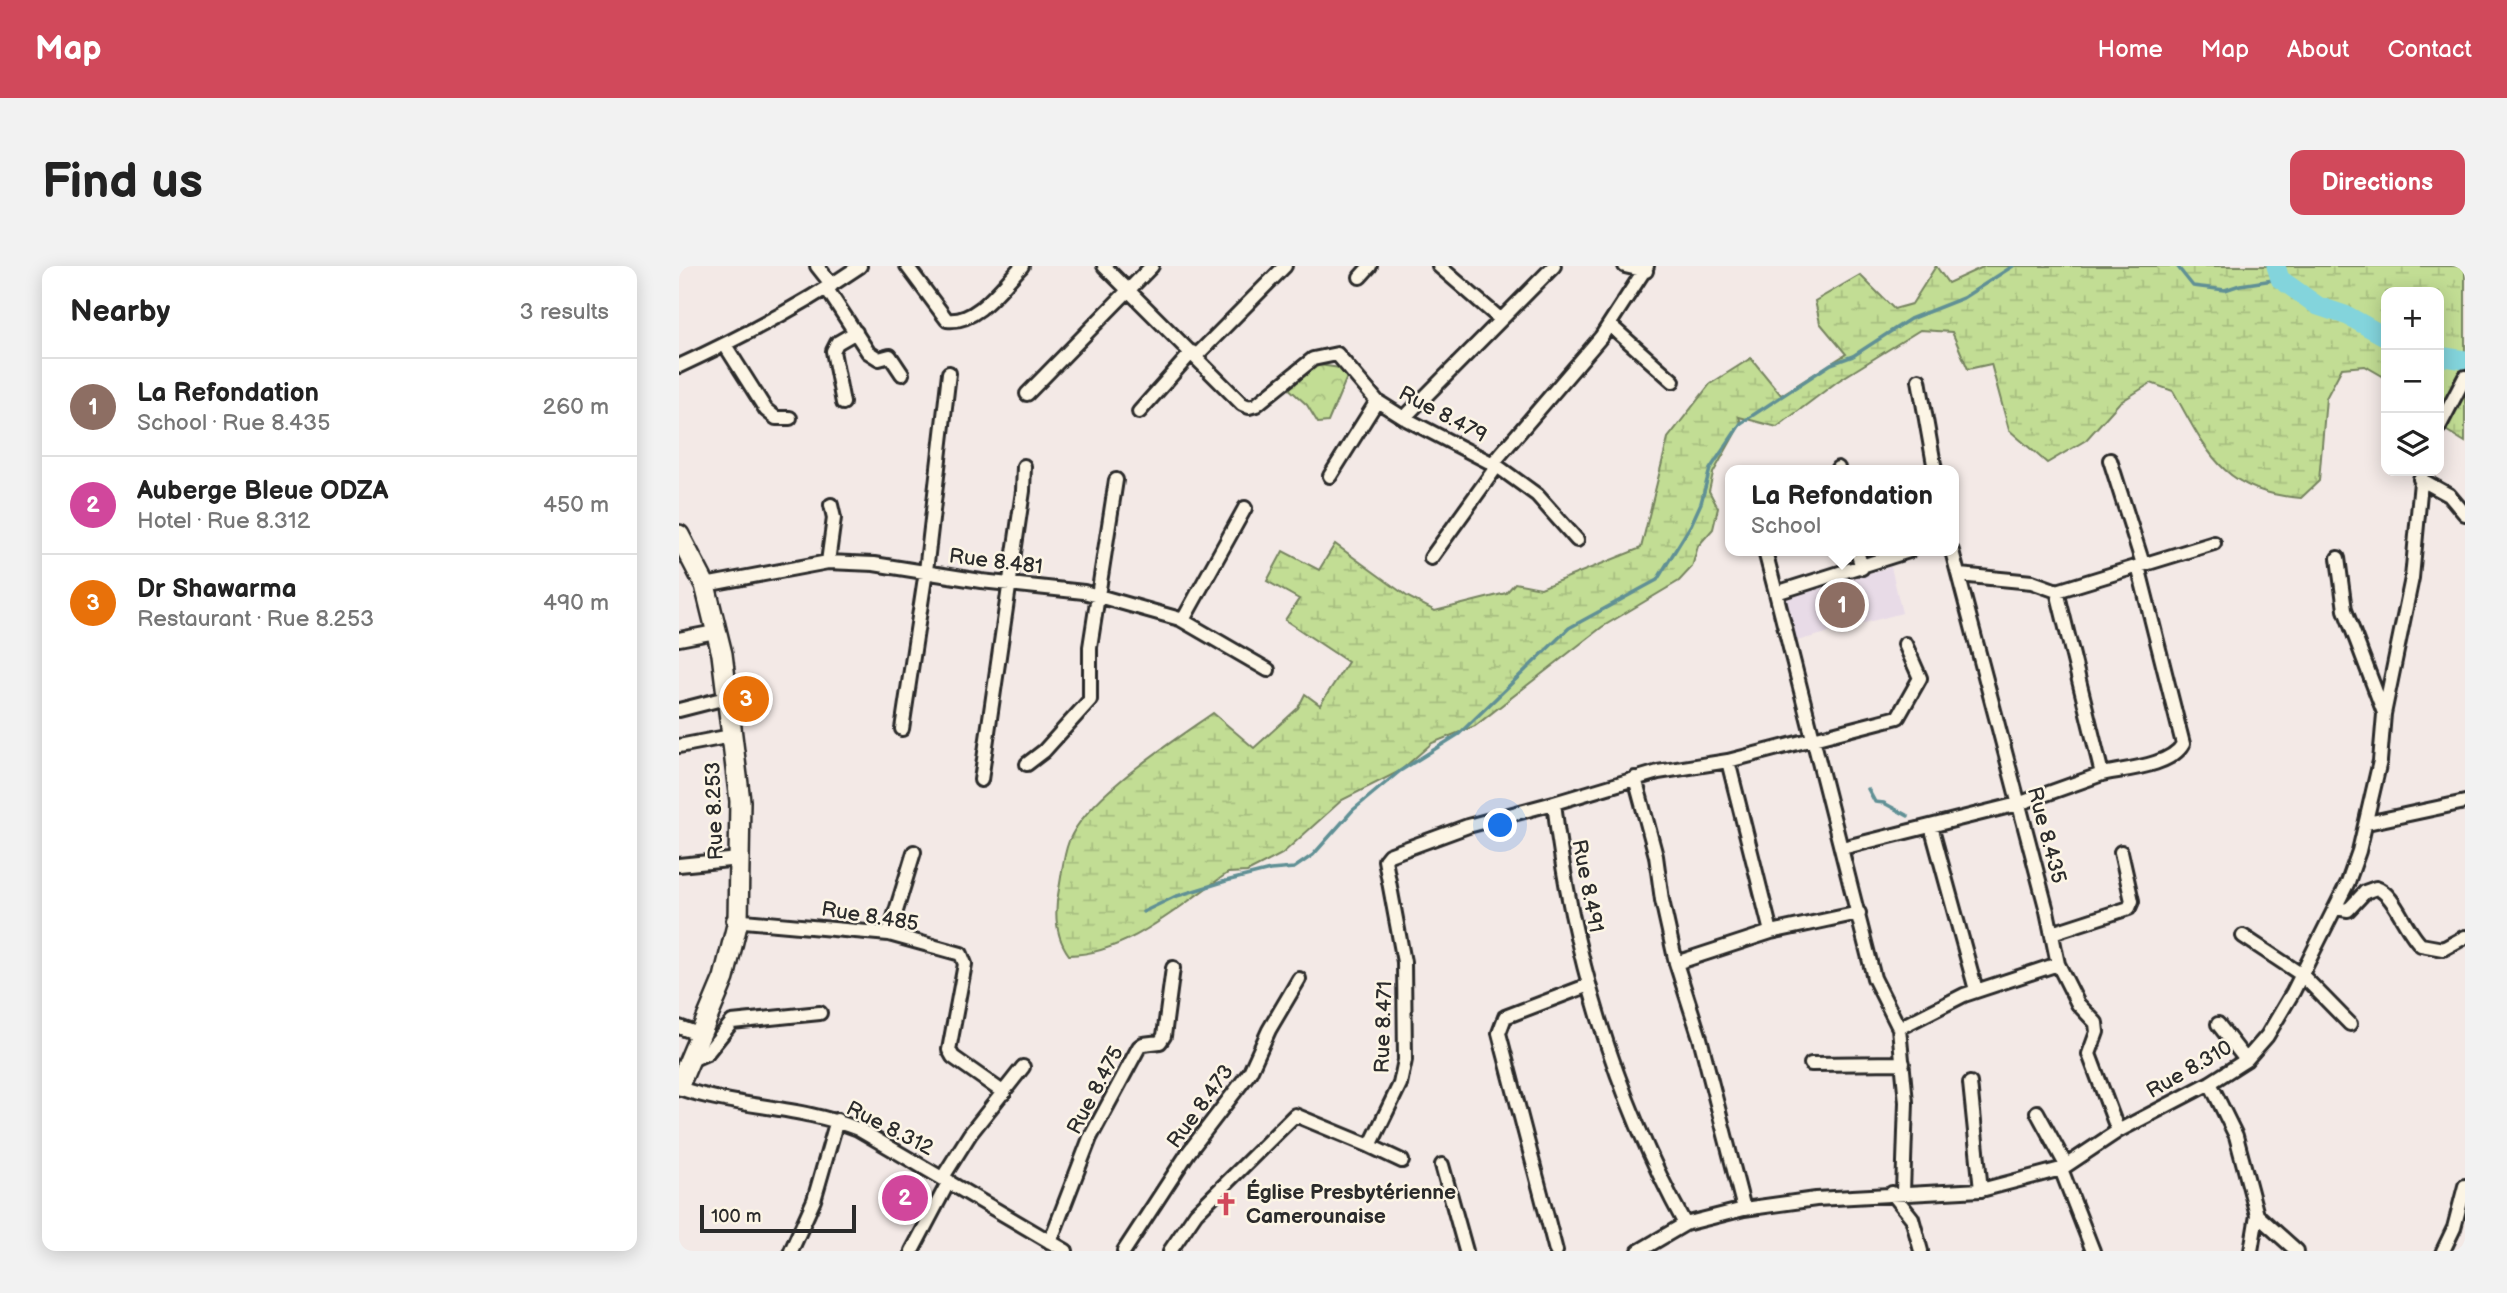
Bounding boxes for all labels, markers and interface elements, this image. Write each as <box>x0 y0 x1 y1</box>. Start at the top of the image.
text: Map <box>35 29 101 69</box>
text: Home <box>2098 35 2163 64</box>
text: Map <box>2201 35 2249 64</box>
text: About <box>2287 35 2349 64</box>
text: Contact <box>2387 35 2472 64</box>
button: Directions <box>2290 150 2465 215</box>
text: Find us <box>42 153 203 212</box>
map controls <box>2381 287 2444 476</box>
button: + <box>2381 287 2444 350</box>
text: Nearby <box>70 294 170 330</box>
text: 3 results <box>520 298 609 326</box>
button: − <box>2381 350 2444 413</box>
text: La Refondation <box>137 378 319 409</box>
street label: Rue 8.479 <box>1394 381 1491 448</box>
text: 1 <box>88 393 98 421</box>
text: 260 m <box>543 393 609 421</box>
text: School · Rue 8.435 <box>137 409 330 437</box>
button: layers <box>2381 413 2444 476</box>
popup <box>1725 465 1959 556</box>
text: Auberge Bleue ODZA <box>137 476 388 507</box>
text: La Refondation <box>1751 481 1933 512</box>
text: 2 <box>86 491 100 519</box>
text: 450 m <box>543 491 609 519</box>
text: Hotel · Rue 8.312 <box>137 507 310 535</box>
text: School <box>1751 512 1821 540</box>
street label: Rue 8.481 <box>948 543 1044 580</box>
text: Dr Shawarma <box>137 574 297 605</box>
pin: 1 <box>1819 579 1865 631</box>
text: 3 <box>86 589 100 617</box>
text: 490 m <box>543 589 609 617</box>
text: Restaurant · Rue 8.253 <box>137 605 374 633</box>
pin: 3 <box>723 673 769 725</box>
street label: Rue 8.253 <box>700 761 729 861</box>
street label: Rue 8.435 <box>2022 784 2071 886</box>
your location <box>1483 808 1517 842</box>
street label: Rue 8.491 <box>1566 837 1609 935</box>
street label: Rue 8.485 <box>819 896 920 937</box>
street label: Rue 8.471 <box>1369 980 1398 1074</box>
street label: Rue 8.310 <box>2142 1035 2236 1104</box>
street label: Rue 8.475 <box>1062 1042 1129 1139</box>
street label: Rue 8.473 <box>1162 1060 1239 1153</box>
street label: Rue 8.312 <box>842 1096 938 1161</box>
pin: 2 <box>882 1172 928 1224</box>
place label: Église Presbytérienne Camerounaise <box>1246 1179 1456 1229</box>
church icon: Église Presbytérienne Camerounaise <box>1212 1190 1240 1218</box>
scale bar <box>700 1202 856 1234</box>
text: 100 m <box>711 1205 762 1228</box>

